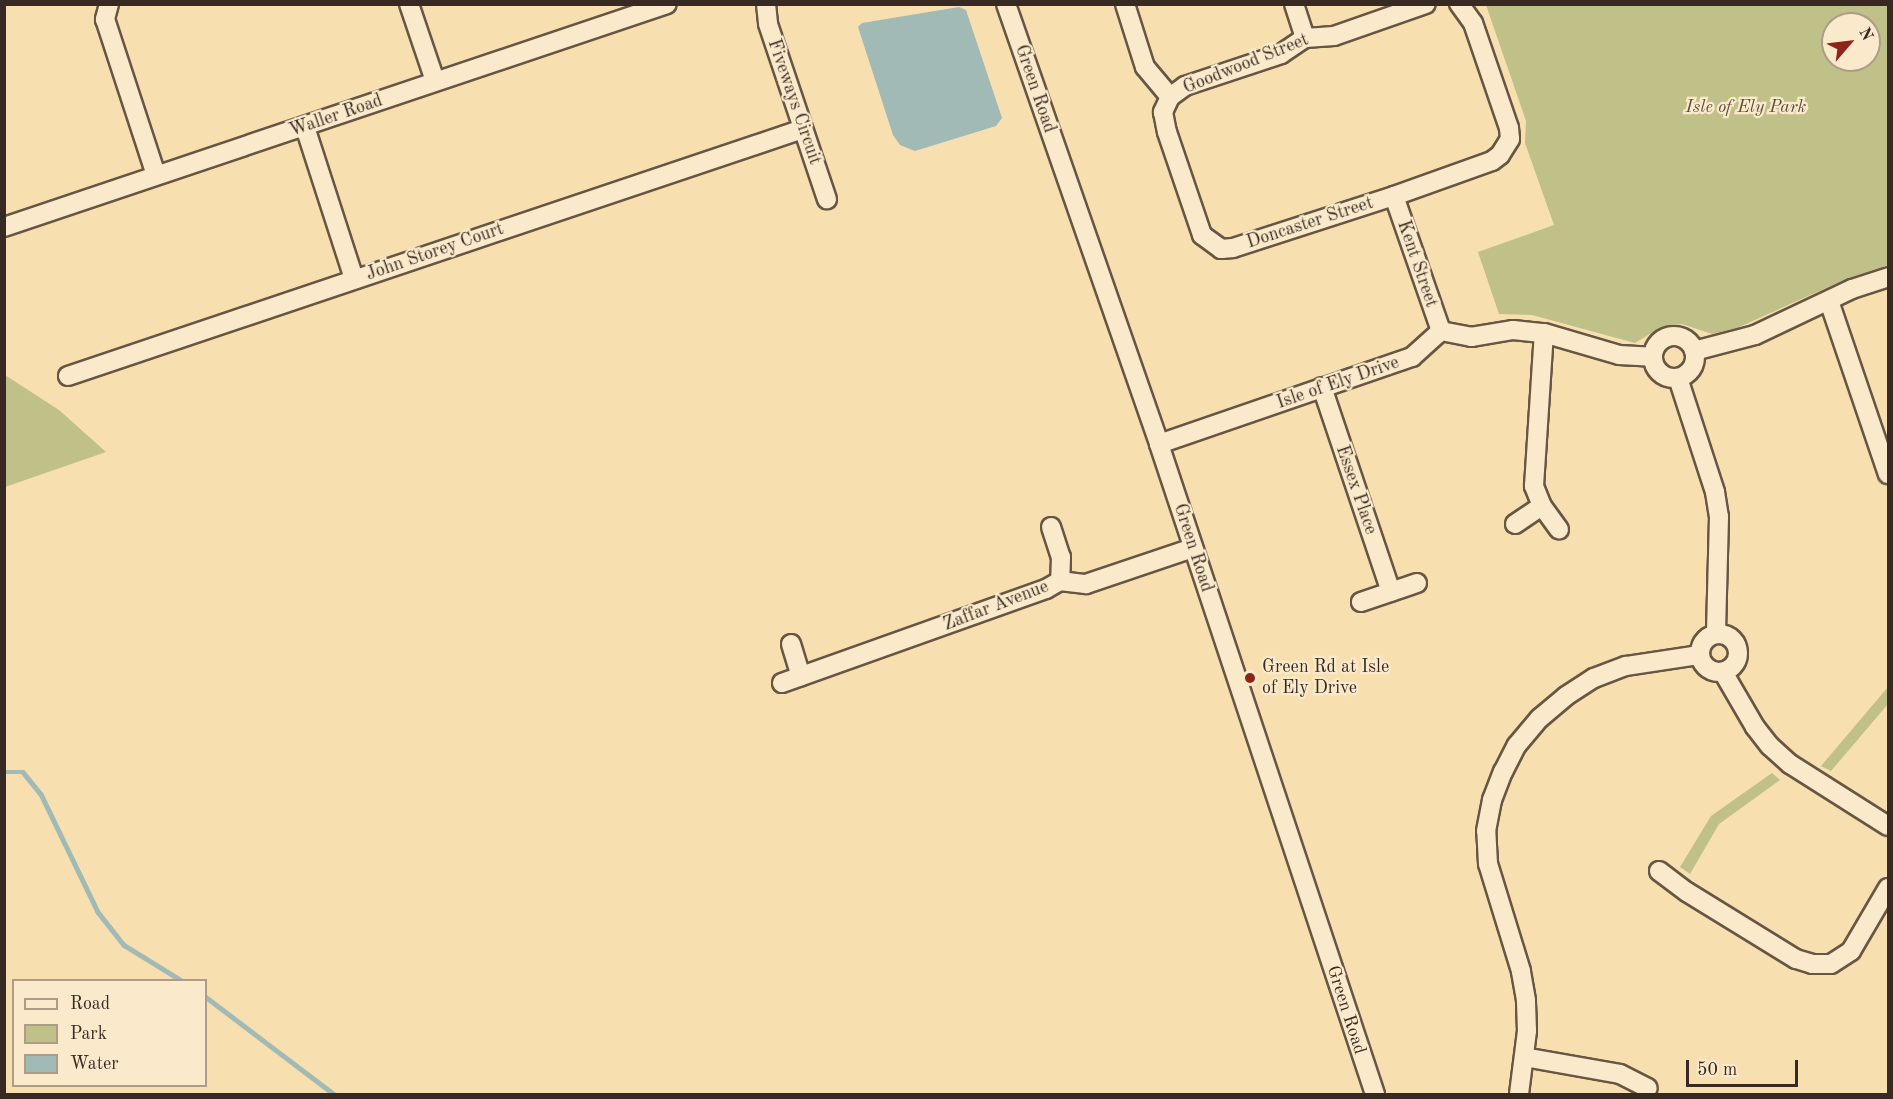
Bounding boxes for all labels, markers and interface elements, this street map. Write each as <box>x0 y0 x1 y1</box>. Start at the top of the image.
north arrow <box>1821 12 1881 72</box>
text: N <box>1855 25 1875 44</box>
street label: Goodwood Street <box>1180 29 1312 99</box>
street label: Fiveways Circuit <box>762 36 826 168</box>
street label: Green Road <box>1010 42 1060 136</box>
street label: Waller Road <box>287 90 385 142</box>
park label: Isle of Ely Park <box>1686 96 1806 118</box>
street label: Doncaster Street <box>1244 192 1376 254</box>
street label: John Storey Court <box>363 218 507 286</box>
street label: Kent Street <box>1392 218 1442 310</box>
street label: Isle of Ely Drive <box>1274 352 1402 414</box>
street label: Essex Place <box>1331 443 1381 537</box>
street label: Green Road <box>1169 501 1217 595</box>
street label: Zaffar Avenue <box>940 576 1052 636</box>
place label: Green Rd at Isle of Ely Drive <box>1262 657 1389 700</box>
marker: Green Rd at Isle of Ely Drive <box>1243 671 1257 685</box>
street label: Green Road <box>1322 963 1370 1057</box>
legend <box>12 979 207 1087</box>
text: Road <box>70 995 110 1013</box>
text: Park <box>70 1025 107 1043</box>
scale bar <box>1689 1048 1802 1086</box>
text: Water <box>70 1055 119 1073</box>
text: 50 m <box>1697 1061 1737 1079</box>

